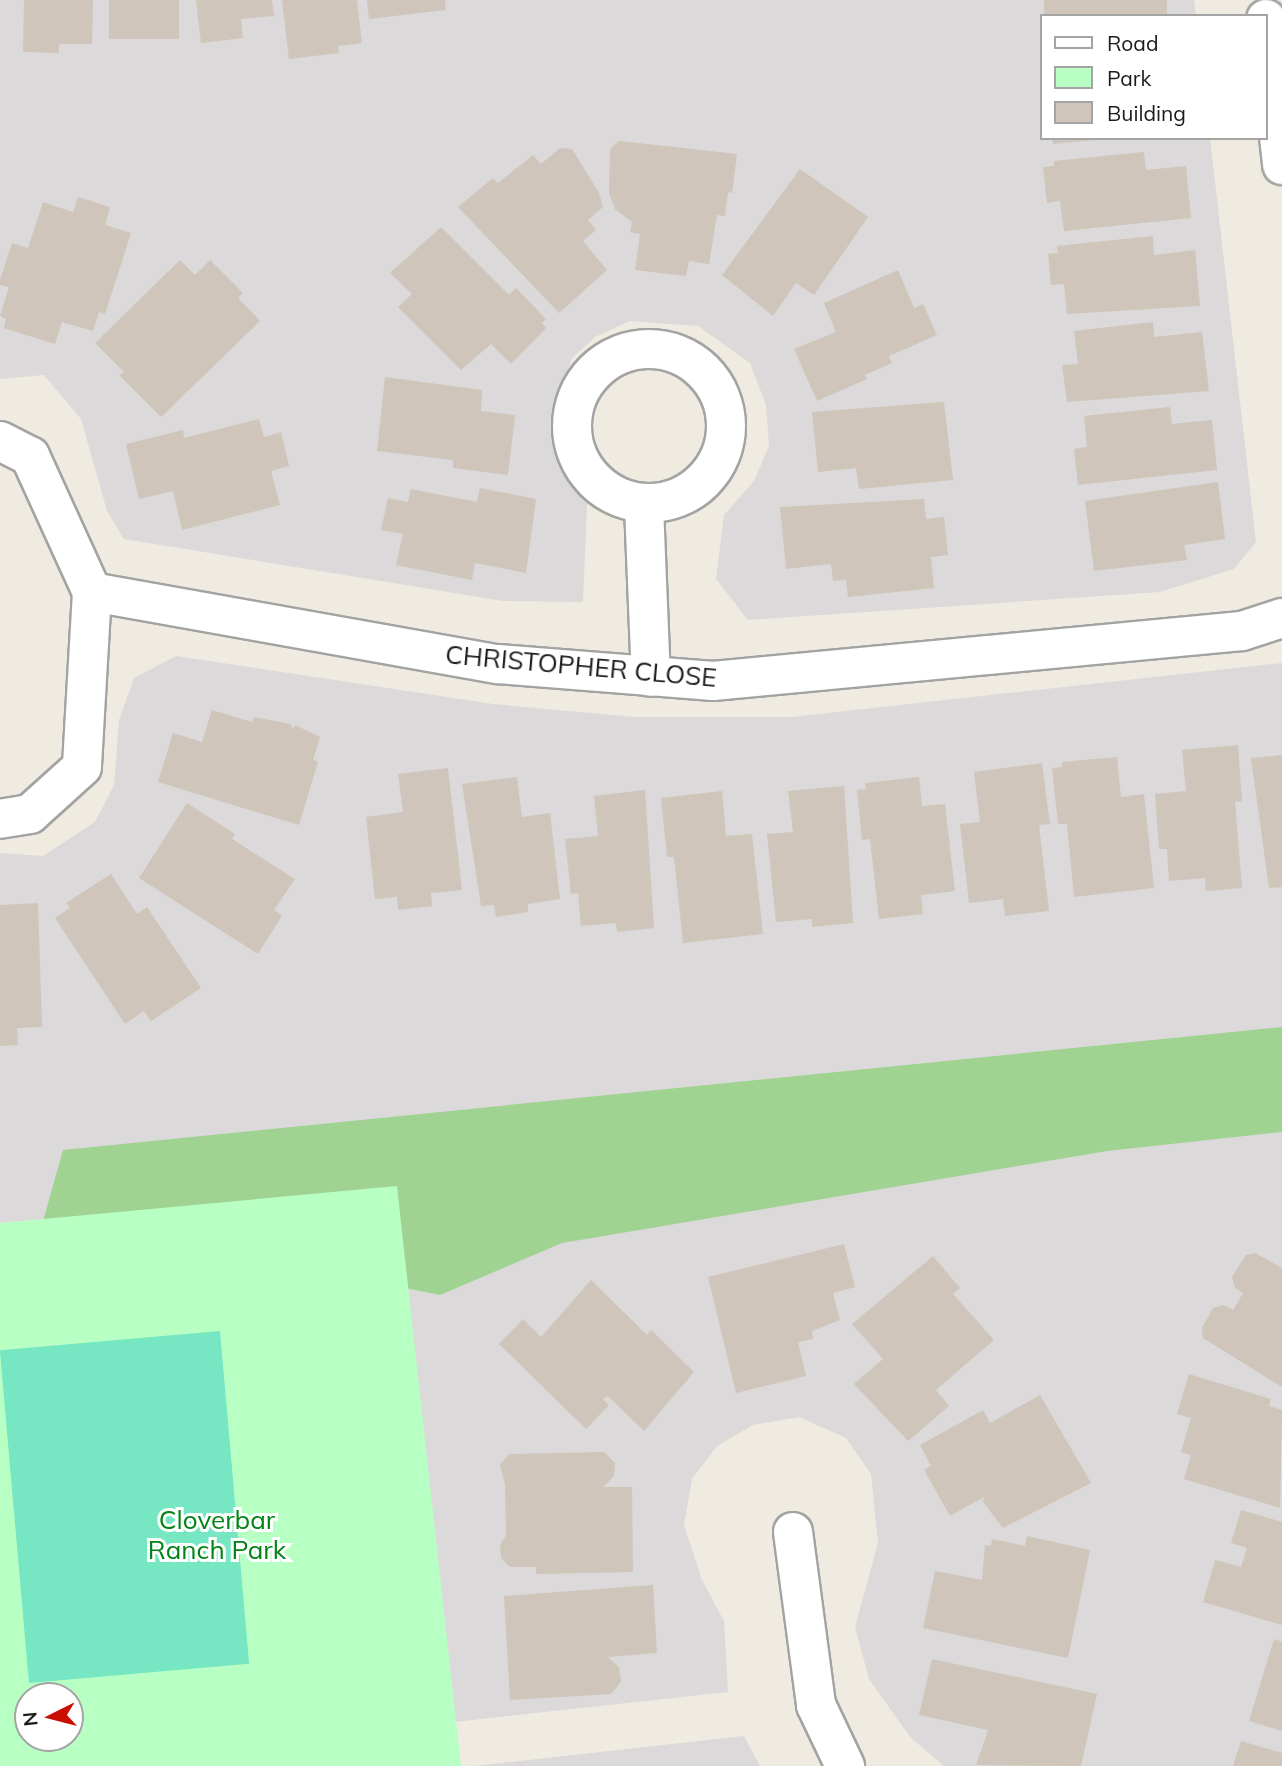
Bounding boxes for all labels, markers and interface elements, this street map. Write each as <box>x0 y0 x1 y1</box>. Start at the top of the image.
legend <box>1040 14 1268 140</box>
text: Road <box>1107 30 1158 56</box>
text: Park <box>1107 65 1151 91</box>
text: Building <box>1107 100 1186 126</box>
street label: CHRISTOPHER CLOSE <box>444 639 718 693</box>
park label: Cloverbar Ranch Park <box>148 1504 286 1566</box>
north arrow <box>14 1682 84 1752</box>
text: N <box>17 1711 43 1727</box>

